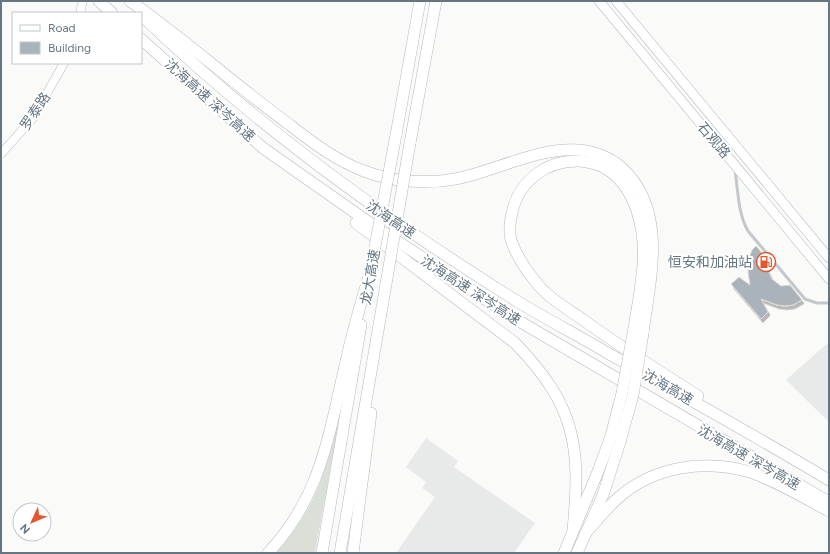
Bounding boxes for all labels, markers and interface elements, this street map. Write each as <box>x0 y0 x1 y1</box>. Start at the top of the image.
legend <box>12 12 142 64</box>
text: Road <box>48 21 76 35</box>
text: Building <box>48 41 91 55</box>
street label: 沈海高速 深岑高速 <box>161 55 258 145</box>
street label: 罗泰路 <box>17 89 54 133</box>
street label: 石观路 <box>694 119 734 162</box>
street label: 沈海高速 <box>363 197 419 242</box>
street label: 龙大高速 <box>357 248 384 306</box>
fuel station icon: 恒安和加油站 <box>755 251 777 273</box>
street label: 沈海高速 深岑高速 <box>418 252 524 329</box>
place label: 恒安和加油站 <box>668 254 752 271</box>
street label: 沈海高速 <box>639 366 696 409</box>
street label: 沈海高速 深岑高速 <box>695 421 803 494</box>
north arrow <box>12 502 52 542</box>
text: N <box>18 521 33 536</box>

